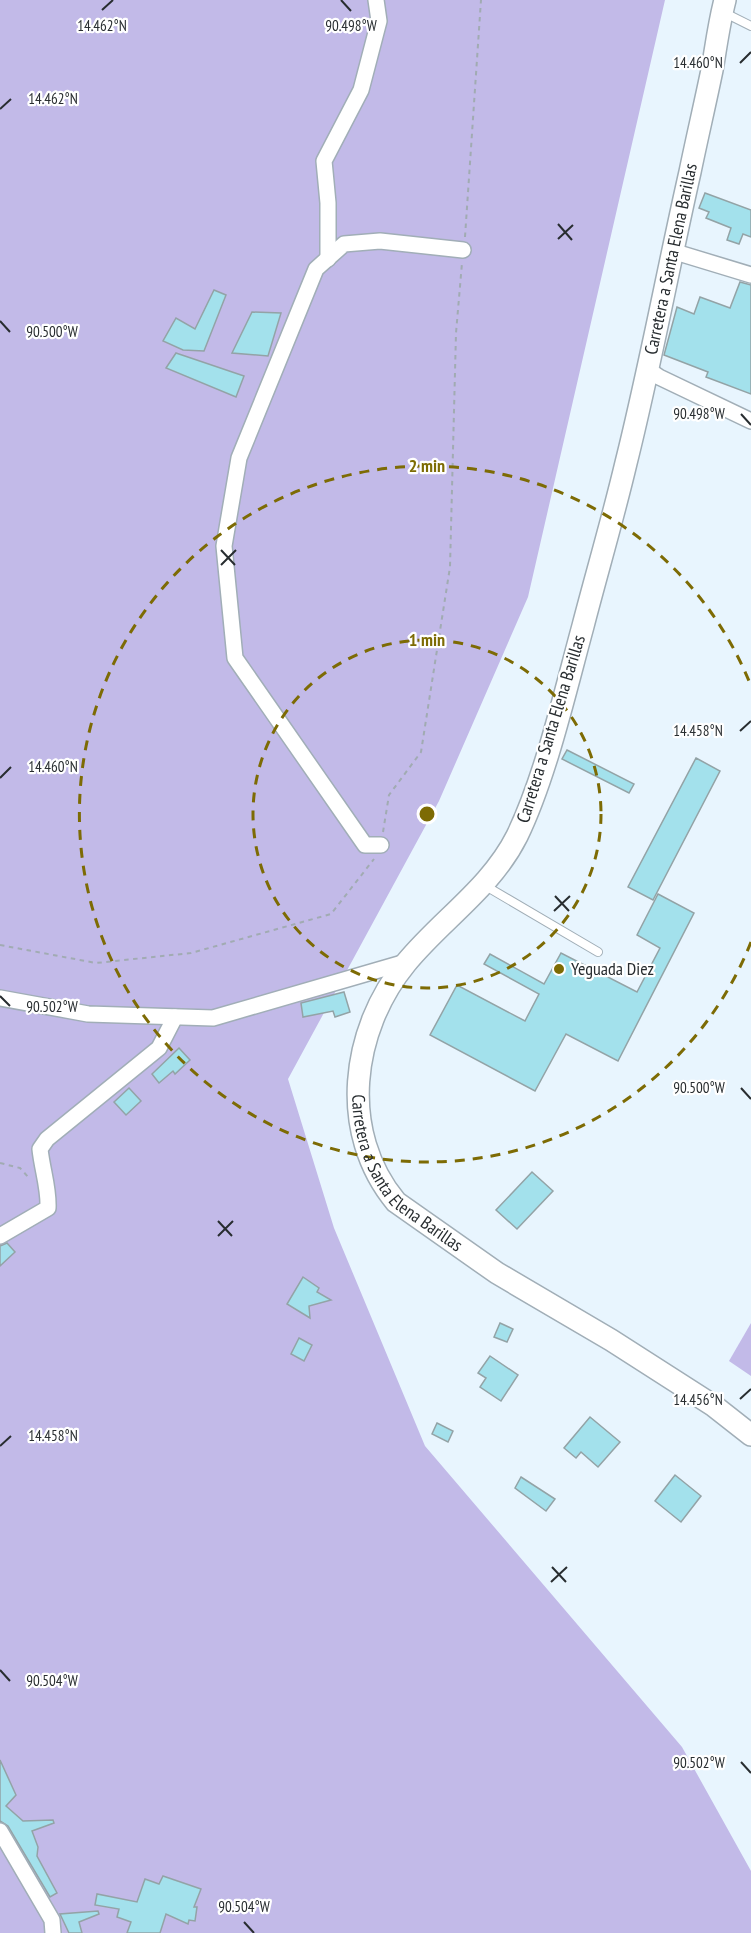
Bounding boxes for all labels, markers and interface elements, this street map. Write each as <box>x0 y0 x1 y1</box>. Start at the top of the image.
text: 14.462°N <box>77 16 127 35</box>
text: 90.498°W <box>325 16 377 35</box>
text: 14.460°N <box>673 53 723 72</box>
text: 14.462°N <box>28 89 78 108</box>
street label: Carretera a Santa Elena Barillas <box>639 161 702 357</box>
text: 90.500°W <box>26 322 78 341</box>
text: 90.498°W <box>673 404 725 423</box>
text: 2 min <box>409 454 445 477</box>
text: 1 min <box>409 628 445 651</box>
street label: Carretera a Santa Elena Barillas <box>511 632 590 825</box>
text: 14.458°N <box>673 721 723 740</box>
text: 14.460°N <box>28 757 78 776</box>
centre of rings <box>417 804 437 824</box>
place label: Yeguada Diez <box>571 957 654 980</box>
marker: Yeguada Diez <box>552 962 566 976</box>
text: 90.502°W <box>26 997 78 1016</box>
text: 90.500°W <box>673 1078 725 1097</box>
street label: Carretera a Santa Elena Barillas <box>347 1094 467 1256</box>
text: 14.456°N <box>673 1390 723 1409</box>
text: 14.458°N <box>28 1426 78 1445</box>
text: 90.504°W <box>26 1671 78 1690</box>
text: 90.502°W <box>673 1753 725 1772</box>
text: 90.504°W <box>218 1897 270 1916</box>

